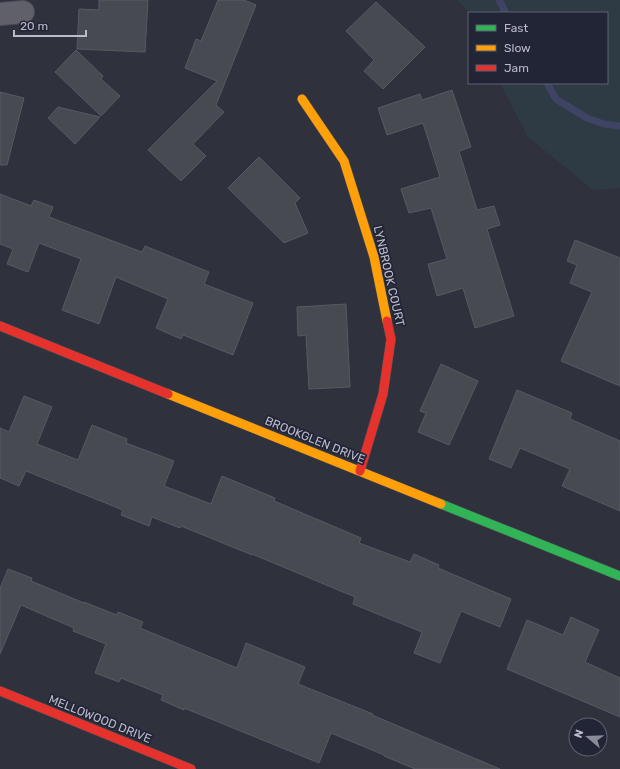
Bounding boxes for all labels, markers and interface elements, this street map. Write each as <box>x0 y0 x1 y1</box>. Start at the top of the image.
scale bar <box>14 12 86 38</box>
legend <box>468 12 608 84</box>
text: 20 m <box>20 19 48 33</box>
text: Fast <box>504 21 528 35</box>
text: Slow <box>504 41 531 55</box>
text: Jam <box>504 61 529 75</box>
street label: LYNBROOK COURT <box>371 224 407 328</box>
street label: BROOKGLEN DRIVE <box>263 413 367 467</box>
street label: MELLOWOOD DRIVE <box>47 692 153 746</box>
north arrow <box>568 717 608 757</box>
text: N <box>572 728 586 740</box>

